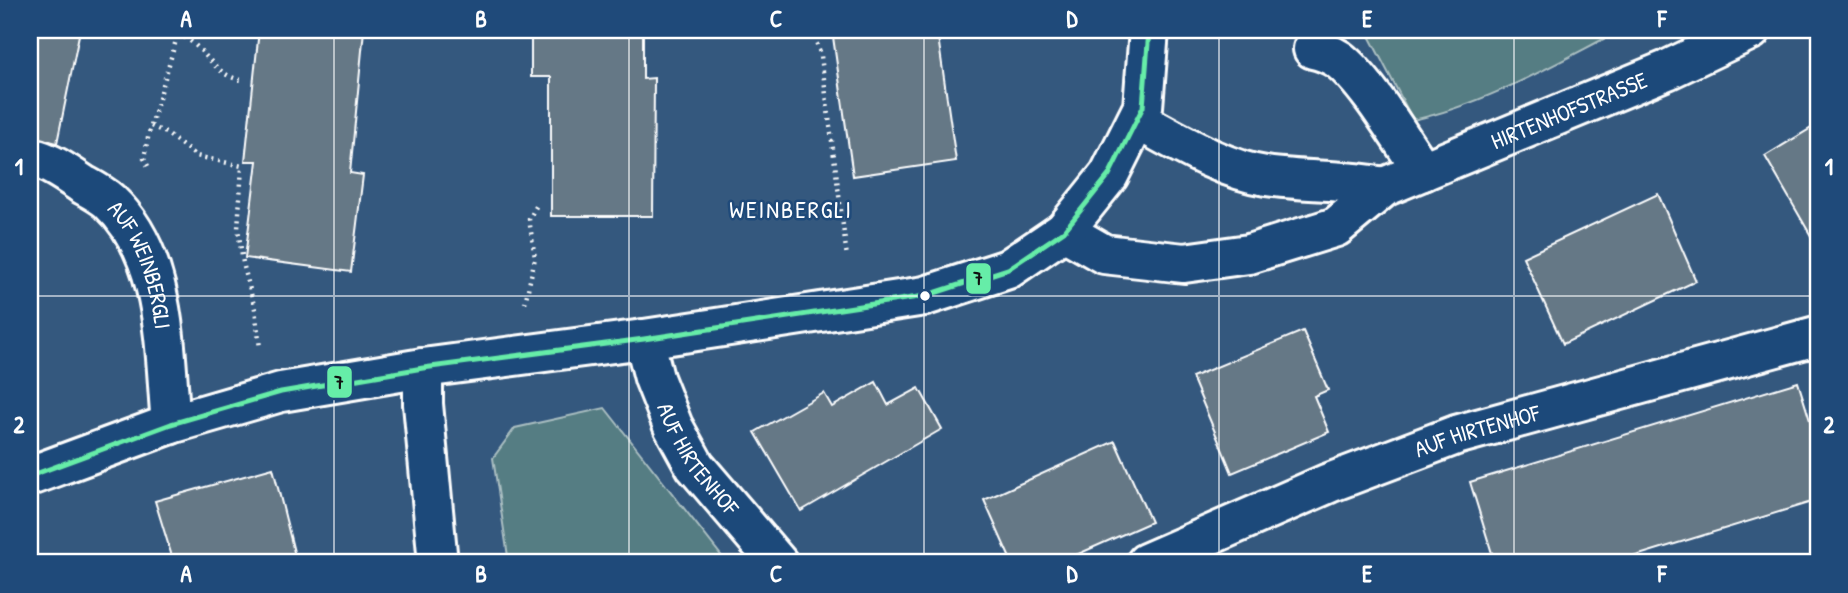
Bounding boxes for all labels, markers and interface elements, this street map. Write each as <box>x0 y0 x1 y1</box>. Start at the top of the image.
text: A <box>180 3 192 34</box>
text: B <box>475 3 487 34</box>
text: C <box>770 3 782 34</box>
text: D <box>1067 3 1079 34</box>
text: E <box>1362 3 1373 34</box>
text: F <box>1657 3 1668 34</box>
street label: HIRTENHOFSTRASSE <box>1486 64 1652 156</box>
text: 1 <box>15 151 23 182</box>
text: 1 <box>1825 151 1833 182</box>
street label: AUF WEINBERGLI <box>101 193 179 331</box>
district label: WEINBERGLI <box>729 193 853 225</box>
line badge: 7 <box>965 262 992 295</box>
text: 7 <box>972 265 983 291</box>
unlabelled marker <box>918 289 932 303</box>
line badge: 7 <box>326 365 353 399</box>
text: 7 <box>333 369 344 395</box>
street label: AUF HIRTENHOF <box>1410 396 1545 464</box>
street label: AUF HIRTENHOF <box>650 398 747 523</box>
text: 2 <box>14 409 25 440</box>
text: 2 <box>1824 409 1835 440</box>
text: A <box>180 558 192 589</box>
text: B <box>475 558 487 589</box>
text: C <box>770 558 782 589</box>
text: D <box>1067 558 1079 589</box>
text: E <box>1362 558 1373 589</box>
text: F <box>1657 558 1668 589</box>

